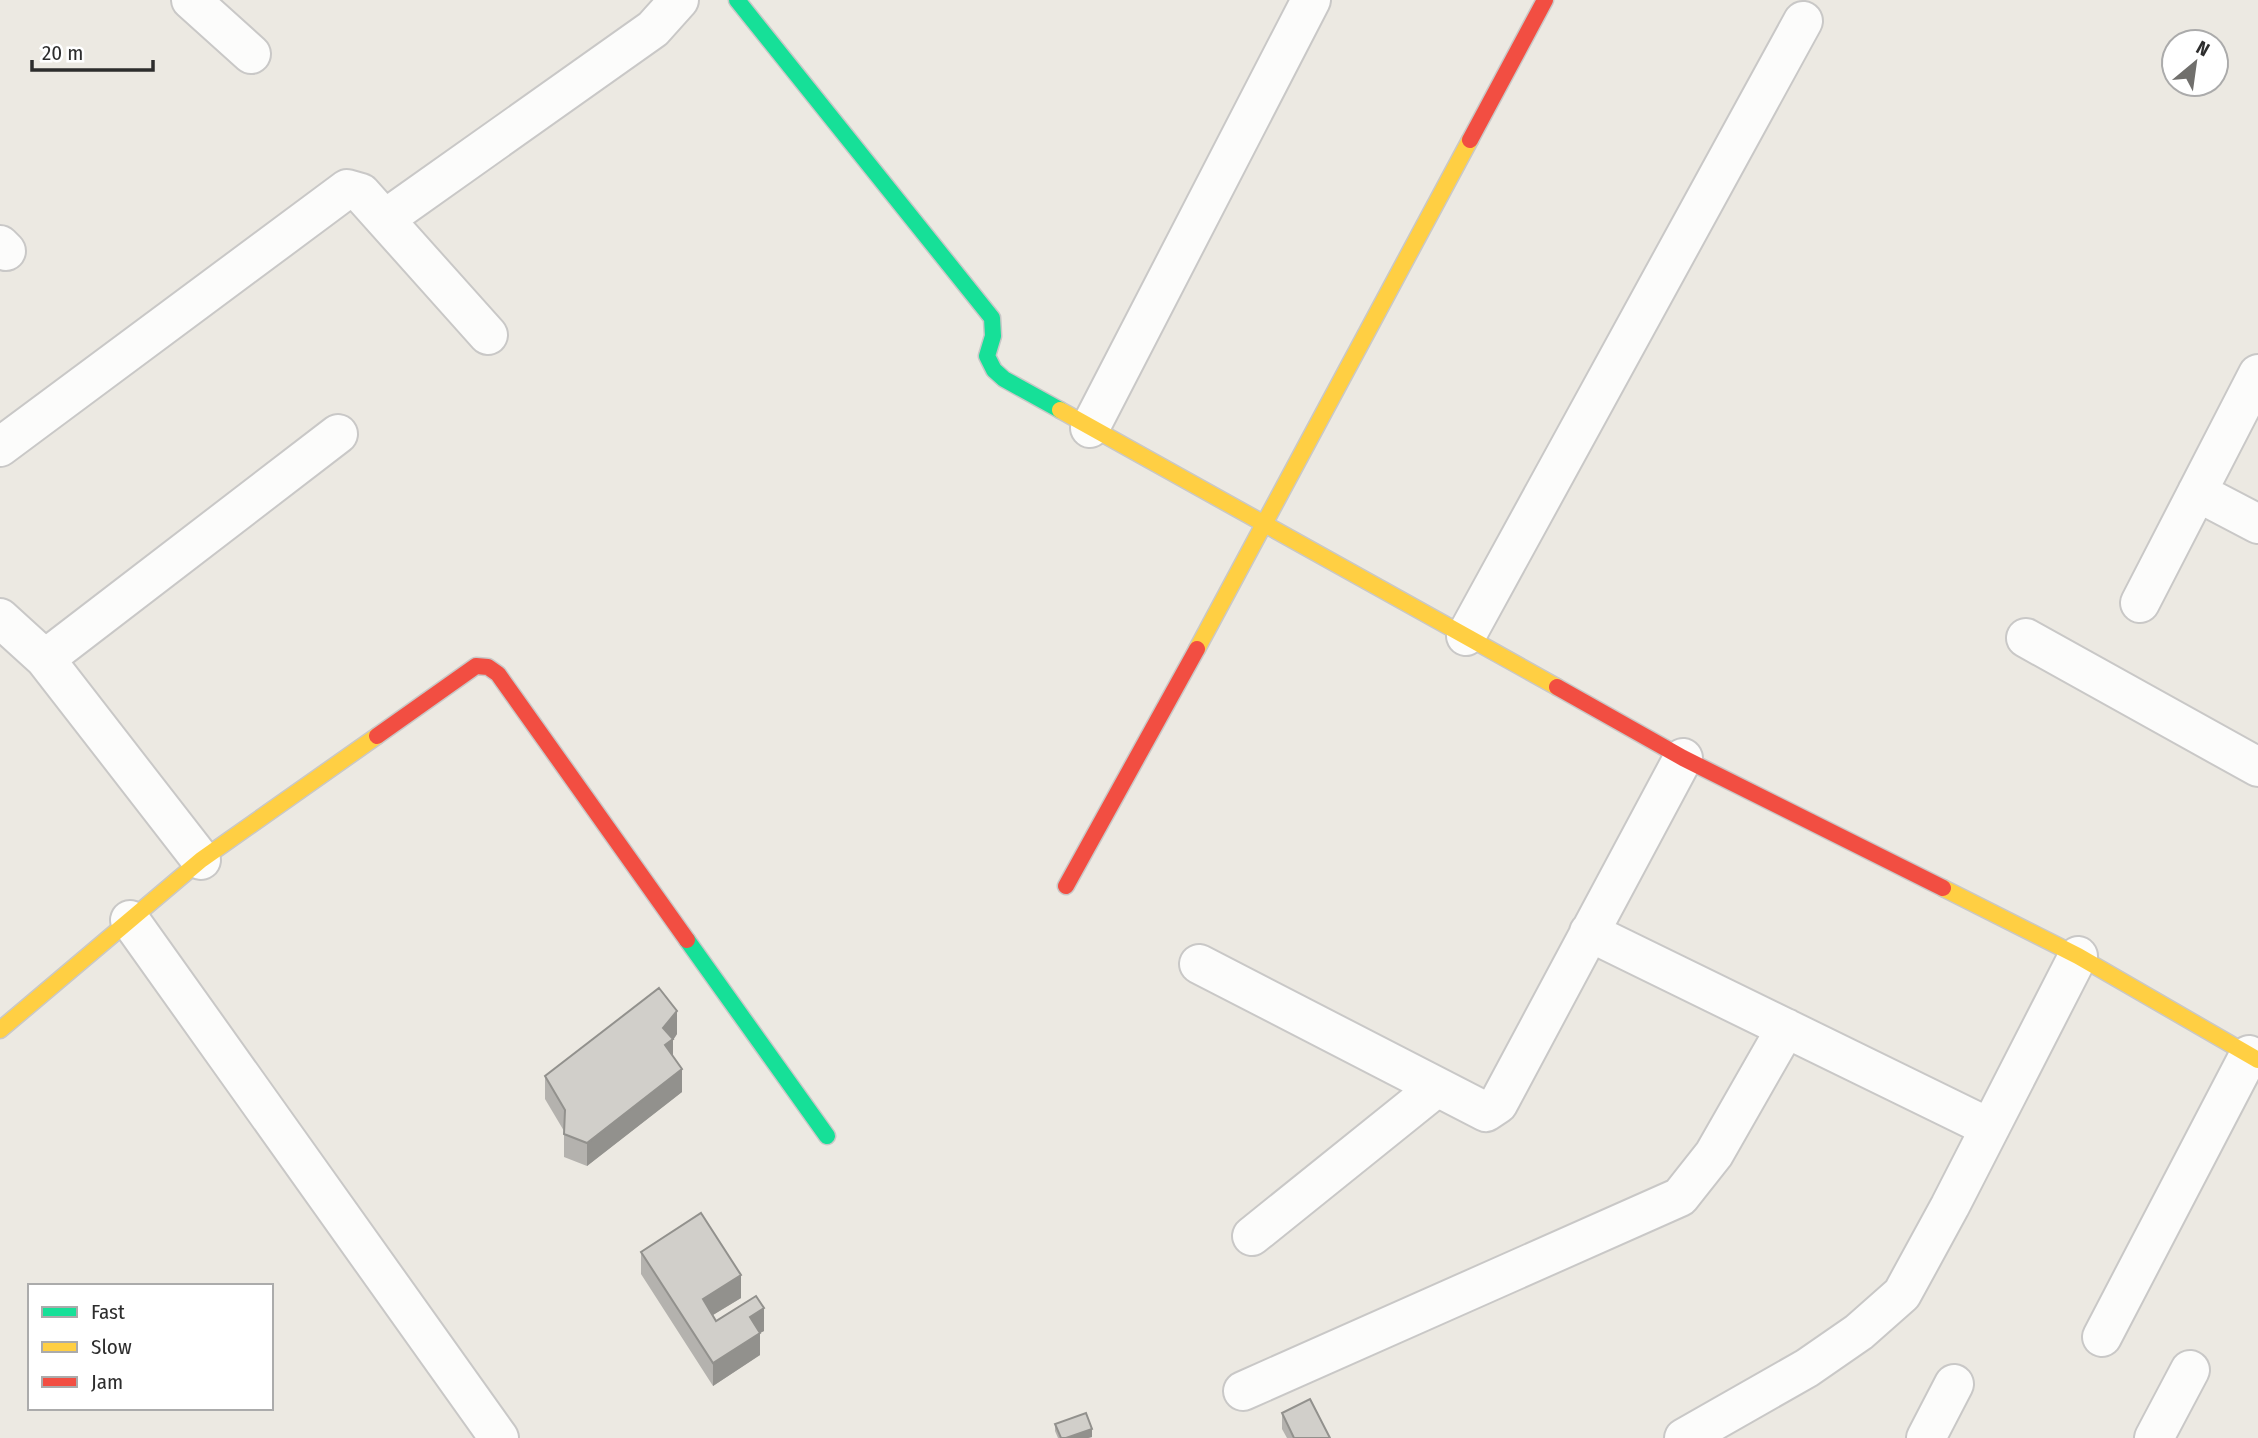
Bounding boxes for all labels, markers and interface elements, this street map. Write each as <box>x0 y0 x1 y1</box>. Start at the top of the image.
scale bar <box>32 28 152 72</box>
north arrow <box>2160 28 2230 98</box>
text: N <box>2192 36 2214 61</box>
text: 20 m <box>42 40 83 66</box>
legend <box>28 1284 273 1410</box>
text: Fast <box>91 1299 125 1325</box>
text: Slow <box>91 1334 132 1360</box>
text: Jam <box>91 1369 123 1395</box>

